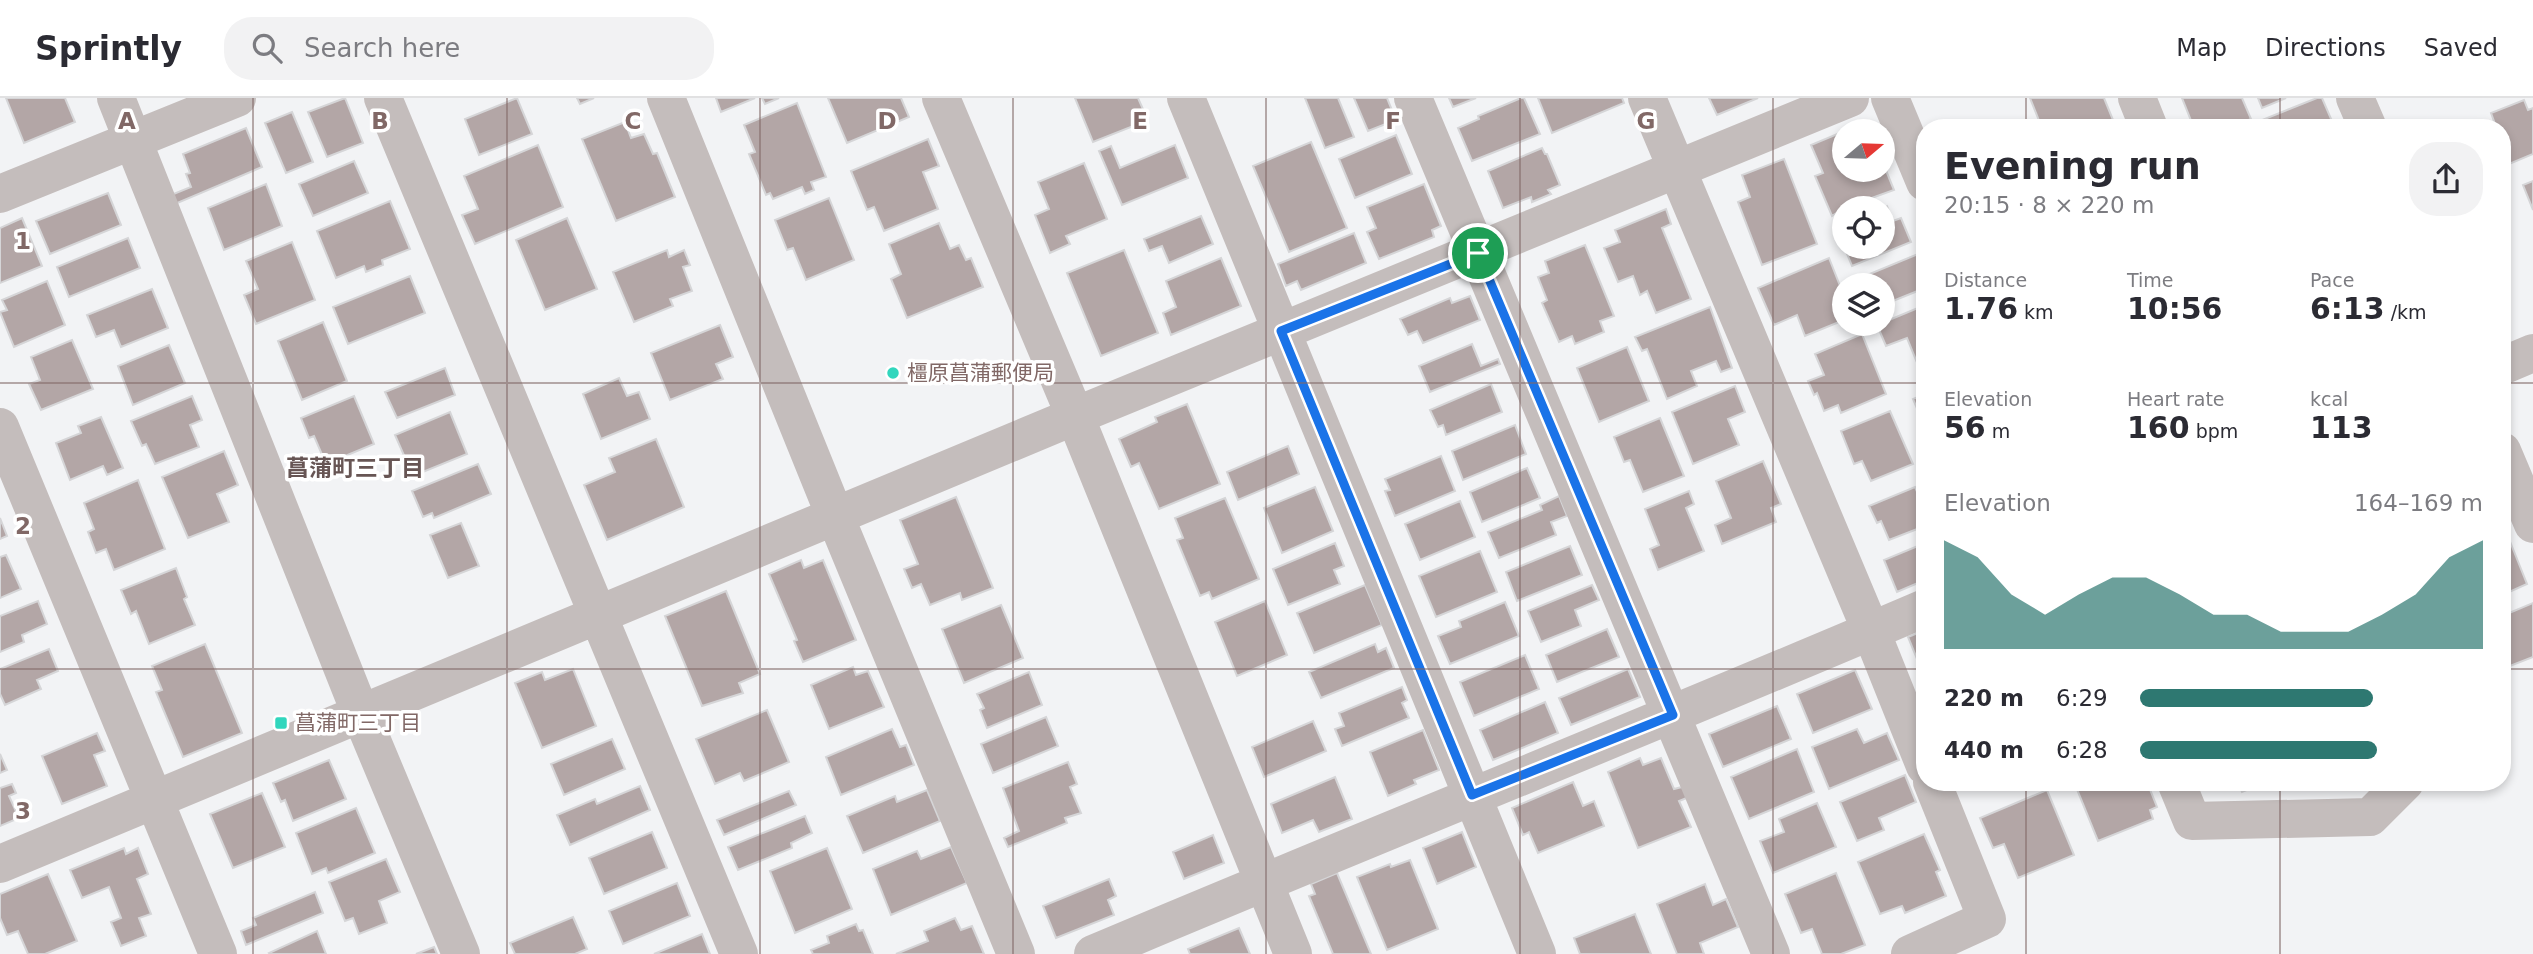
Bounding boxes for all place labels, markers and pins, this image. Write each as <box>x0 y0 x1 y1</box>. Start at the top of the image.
pin <box>1448 223 1508 283</box>
place label: 橿原菖蒲郵便局 <box>907 361 1054 385</box>
marker: 橿原菖蒲郵便局 <box>885 365 901 381</box>
place label: 菖蒲町三丁目 <box>295 711 421 735</box>
marker: 菖蒲町三丁目 <box>273 715 289 731</box>

